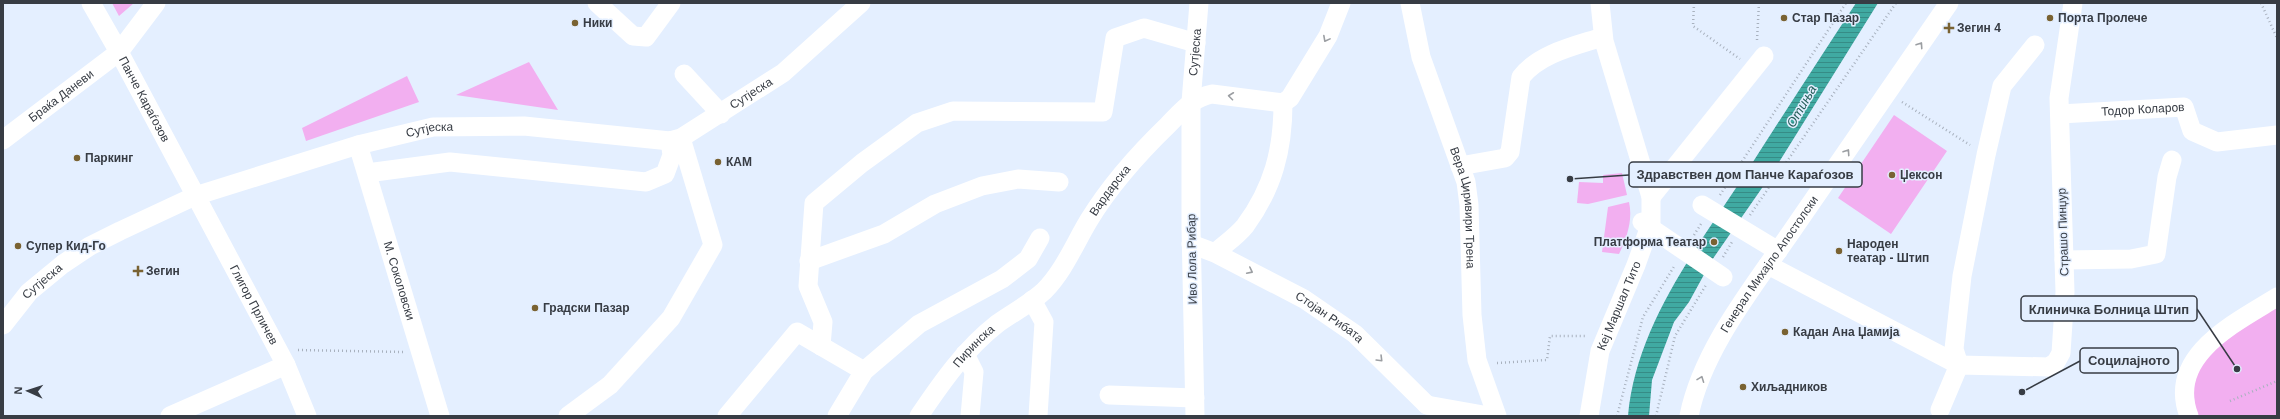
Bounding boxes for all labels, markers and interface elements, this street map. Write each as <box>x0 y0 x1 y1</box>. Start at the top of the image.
place label: Стар Пазар <box>1792 11 1859 25</box>
place label: Порта Пролече <box>2058 11 2148 25</box>
marker: Стар Пазар <box>1779 13 1789 23</box>
marker: Порта Пролече <box>2045 13 2055 23</box>
place label: Ники <box>583 16 612 30</box>
marker: Ники <box>570 18 580 28</box>
place label: Зегин 4 <box>1957 21 2001 35</box>
marker: Зегин 4 <box>1944 23 1954 33</box>
street label: Сутјеска <box>1186 28 1204 77</box>
one-way arrow <box>1323 35 1331 42</box>
one-way arrow <box>1915 42 1923 49</box>
street label: Панче Караѓозов <box>116 54 173 144</box>
street label: Браќа Даневи <box>26 67 96 125</box>
street label: Сутјеска <box>727 74 775 112</box>
water label: Отиња <box>1783 83 1819 130</box>
one-way arrow <box>1228 92 1234 101</box>
street label: Тодор Коларов <box>2101 100 2185 119</box>
street label: Сутјеска <box>405 120 454 140</box>
street label: Вера Циривири Трена <box>1447 145 1478 269</box>
one-way arrow <box>1842 150 1849 157</box>
place label: Паркинг <box>85 151 133 165</box>
marker: Паркинг <box>72 153 82 163</box>
place label: КАМ <box>726 155 752 169</box>
marker: КАМ <box>713 157 723 167</box>
street label: Вардарска <box>1086 162 1134 218</box>
callout: Здравствен дом Панче Караѓозов <box>1629 162 1862 187</box>
text: Здравствен дом Панче Караѓозов <box>1636 167 1854 182</box>
place label: Џексон <box>1900 168 1942 182</box>
marker: Џексон <box>1887 170 1897 180</box>
street label: Страшо Пинџур <box>2054 187 2072 276</box>
street label: Генерал Михајло Апостолски <box>1718 193 1821 335</box>
street label: Иво Лола Рибар <box>1184 213 1200 305</box>
place label: Платформа Театар <box>1594 235 1706 249</box>
marker: Платформа Театар <box>1709 237 1719 247</box>
place label: Народен театар - Штип <box>1847 237 1929 265</box>
place label: Супер Кид-Го <box>26 239 106 253</box>
street label: М. Соколовски <box>381 240 418 322</box>
marker: Супер Кид-Го <box>13 241 23 251</box>
marker: Народен театар - Штип <box>1834 246 1844 256</box>
street label: Кеј Маршал Тито <box>1594 259 1644 352</box>
street label: Сутјеска <box>19 260 65 302</box>
street label: Глигор Прличев <box>227 263 281 347</box>
place label: Зегин <box>146 264 180 278</box>
marker: Зегин <box>133 266 143 276</box>
one-way arrow <box>1246 266 1253 273</box>
street label: Стојан Рибата <box>1293 289 1367 346</box>
callout: Клиничка Болница Штип <box>2021 296 2197 321</box>
place label: Градски Пазар <box>543 301 629 315</box>
text: Клиничка Болница Штип <box>2029 302 2189 317</box>
marker: Градски Пазар <box>530 303 540 313</box>
street label: Пиринска <box>950 322 998 370</box>
place label: Кадан Ана Џамија <box>1793 325 1900 339</box>
marker: Кадан Ана Џамија <box>1780 327 1790 337</box>
callout: Социлајното <box>2080 348 2178 373</box>
text: Социлајното <box>2088 353 2170 368</box>
one-way arrow <box>1375 354 1383 362</box>
north arrow <box>8 371 48 411</box>
one-way arrow <box>1696 376 1705 383</box>
place label: Хиљадников <box>1751 380 1827 394</box>
marker: Хиљадников <box>1738 382 1748 392</box>
text: N <box>12 386 24 395</box>

